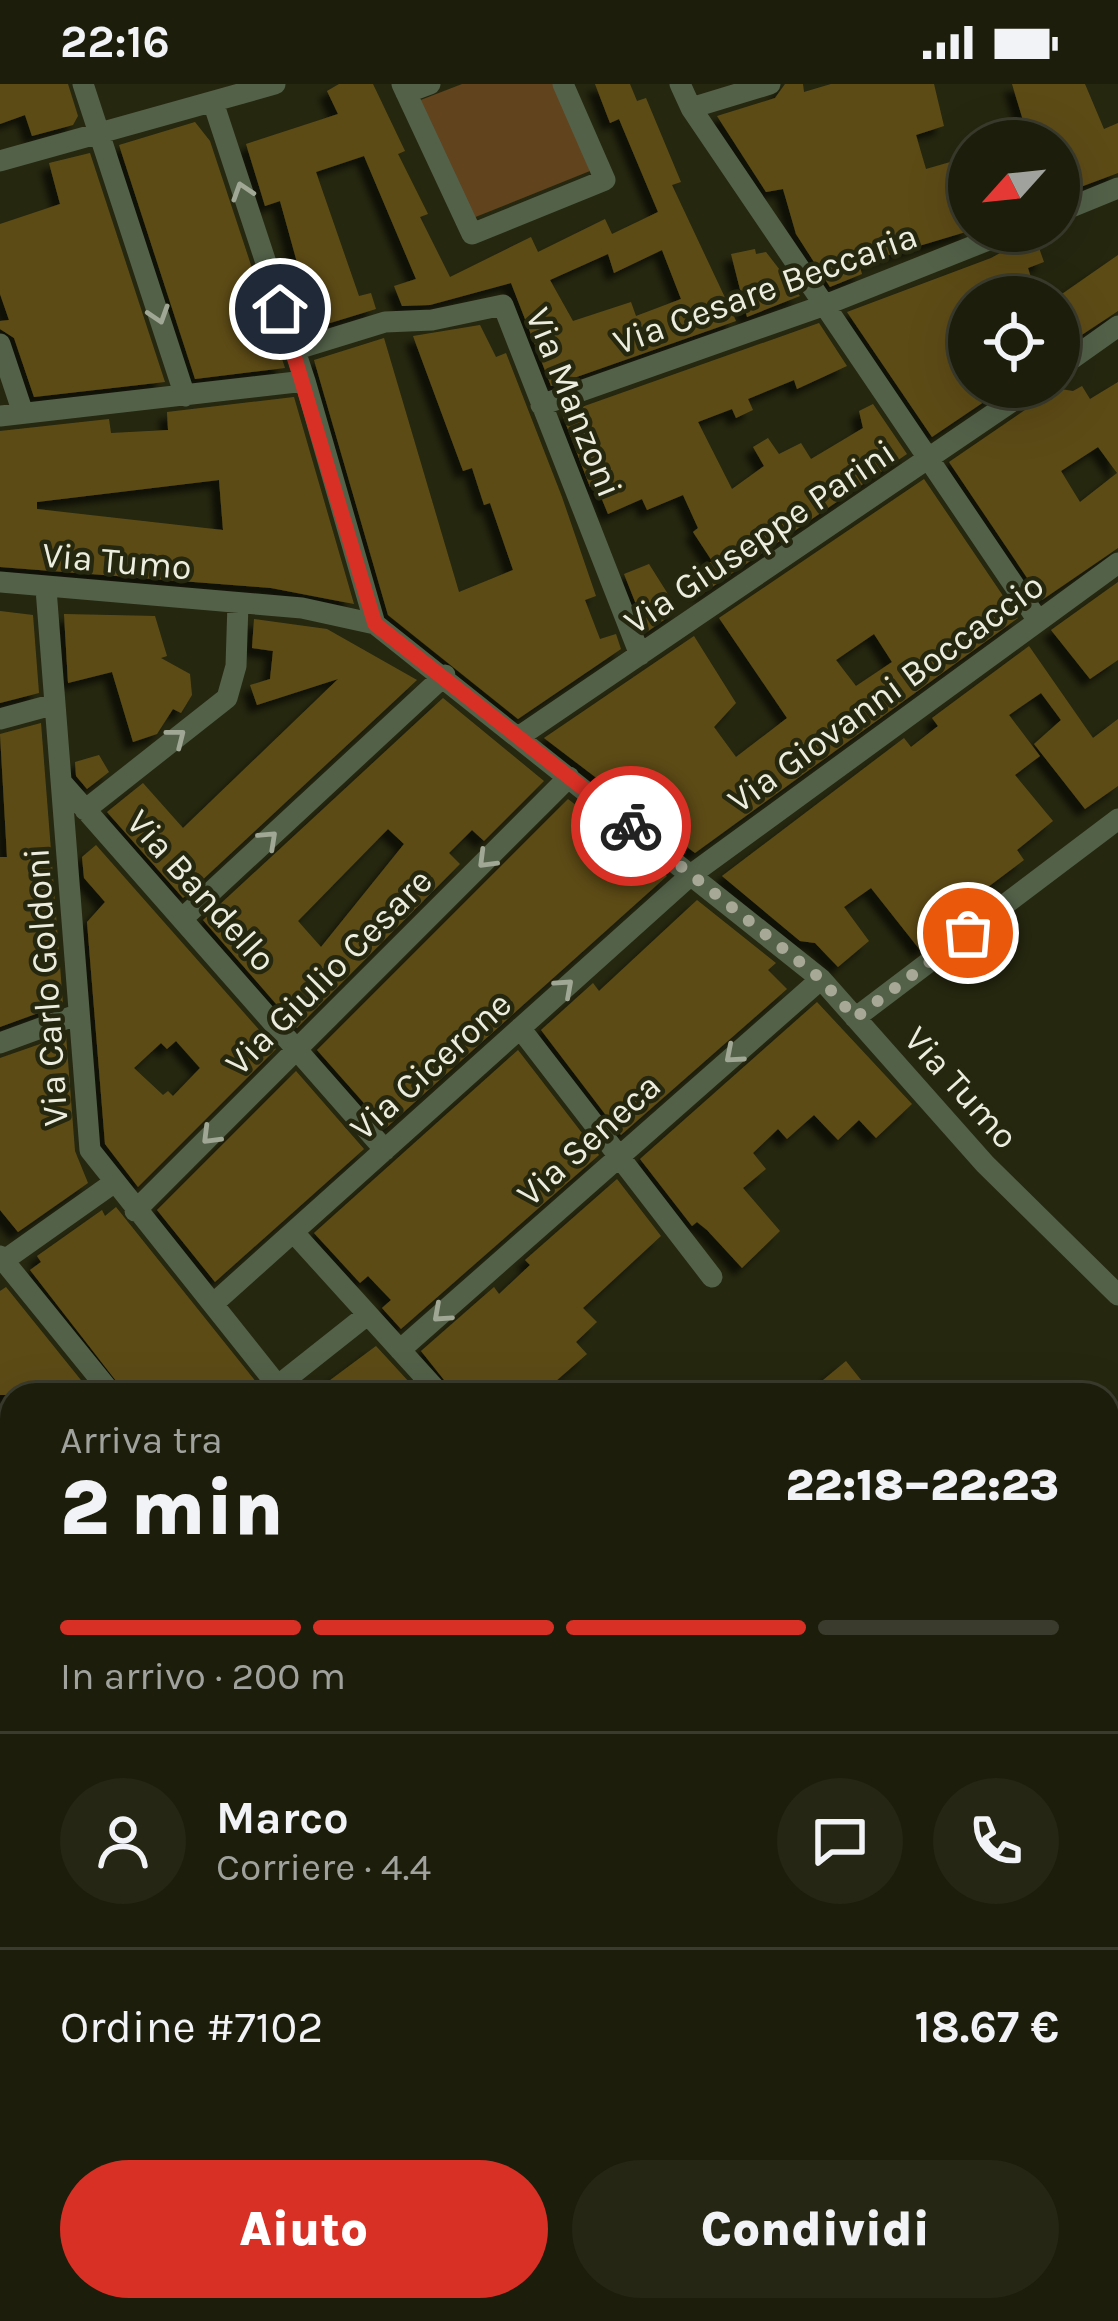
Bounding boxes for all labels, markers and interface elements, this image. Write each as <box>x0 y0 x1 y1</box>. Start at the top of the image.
text: 22:16 <box>60 16 170 68</box>
north arrow <box>948 120 1080 252</box>
map controls <box>948 120 1080 408</box>
one-way arrow <box>232 181 257 202</box>
street label: Via Cesare Beccaria <box>608 214 923 363</box>
pin <box>229 258 331 360</box>
icon: home <box>247 276 313 342</box>
button: locate <box>948 276 1080 408</box>
street label: Via Manzoni <box>517 302 631 503</box>
one-way arrow <box>144 304 169 325</box>
street label: Via Giuseppe Parini <box>616 431 903 643</box>
street label: Via Tumo <box>40 534 193 588</box>
street label: Via Giovanni Boccaccio <box>719 564 1052 822</box>
one-way arrow <box>164 730 186 751</box>
courier <box>571 766 691 886</box>
icon: bike <box>598 793 664 859</box>
street label: Via Bandello <box>118 801 285 980</box>
one-way arrow <box>255 832 276 853</box>
street label: Via Carlo Goldoni <box>15 846 77 1128</box>
one-way arrow <box>478 846 500 868</box>
street label: Via Giulio Cesare <box>217 860 441 1084</box>
pin <box>917 882 1019 984</box>
icon: bag <box>935 900 1001 966</box>
one-way arrow <box>551 980 573 1001</box>
street label: Via Cicerone <box>342 983 520 1149</box>
street label: Via Tumo <box>895 1018 1027 1157</box>
one-way arrow <box>724 1041 746 1063</box>
street label: Via Seneca <box>508 1065 669 1215</box>
one-way arrow <box>202 1121 224 1143</box>
one-way arrow <box>433 1300 454 1321</box>
text: Arriva tra <box>60 1417 223 1463</box>
text: 22:18–22:23 <box>785 1459 1059 1511</box>
text: 2 min <box>60 1462 284 1554</box>
text: In arrivo · 200 m <box>60 1653 346 1699</box>
button: person <box>60 1778 186 1904</box>
button: chat <box>777 1778 903 1904</box>
button: phone <box>933 1778 1059 1904</box>
text: Marco <box>216 1792 349 1844</box>
text: Corriere · 4.4 <box>216 1844 431 1890</box>
text: Ordine #7102 <box>60 2001 323 2053</box>
text: 18.67 € <box>915 2001 1059 2053</box>
button: Aiuto <box>60 2160 548 2298</box>
button: Condividi <box>572 2160 1059 2298</box>

